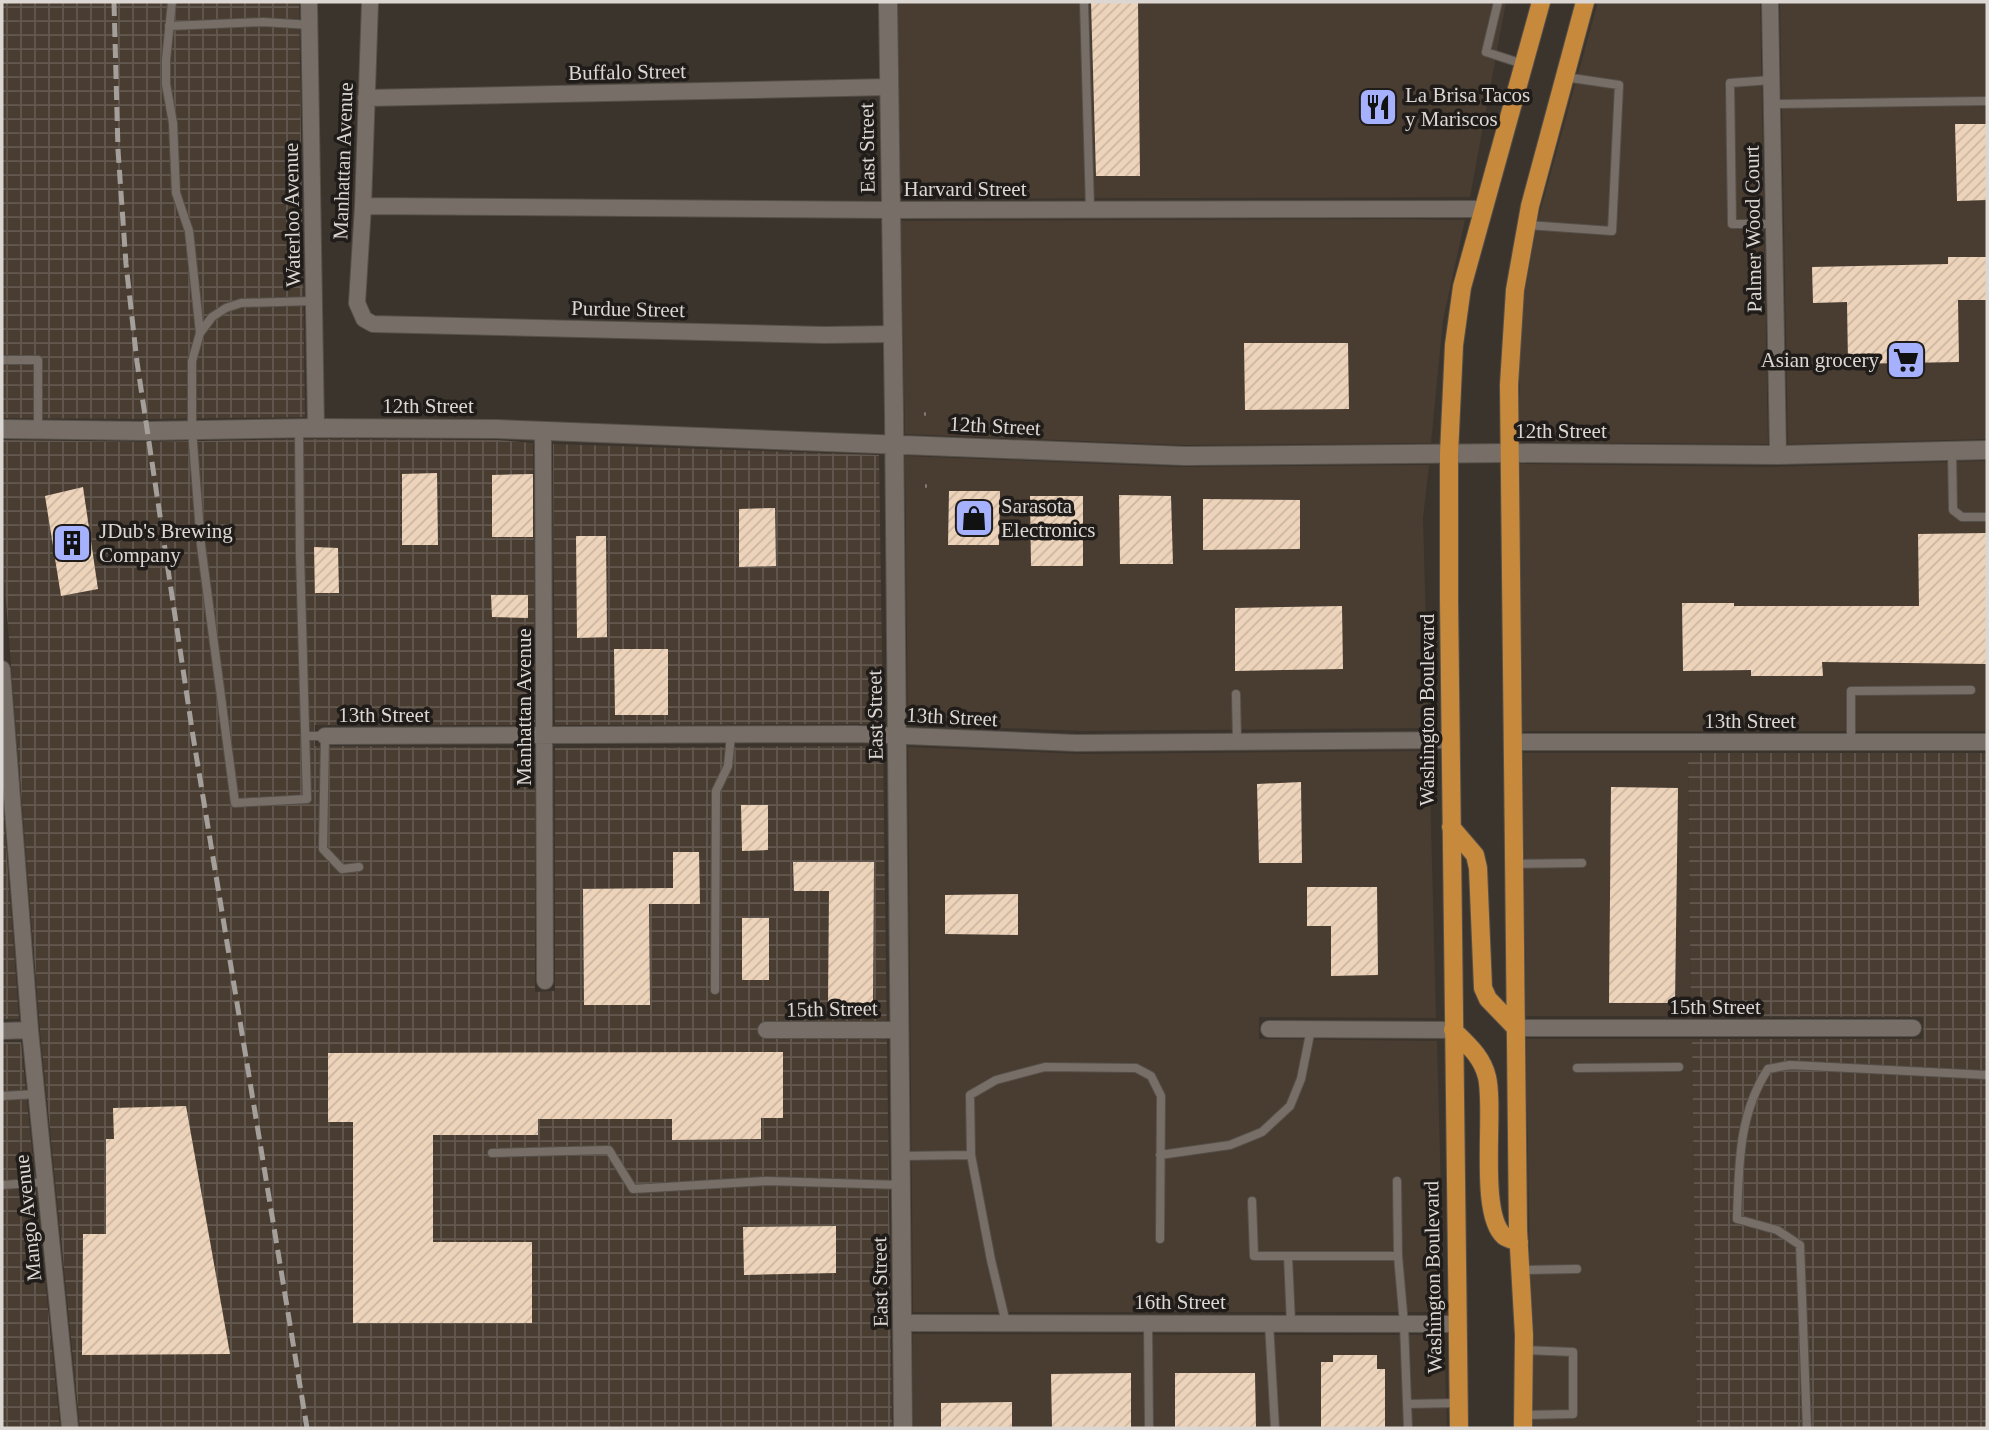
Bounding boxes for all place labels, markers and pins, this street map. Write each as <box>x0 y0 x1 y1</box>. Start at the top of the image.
place label: La Brisa Tacos y Mariscos <box>1405 83 1530 131</box>
restaurant icon: La Brisa Tacos y Mariscos <box>1357 86 1399 128</box>
supermarket icon: Asian grocery <box>1885 339 1927 381</box>
place label: Asian grocery <box>1761 348 1879 372</box>
place label: Sarasota Electronics <box>1001 494 1095 542</box>
shop icon: Sarasota Electronics <box>953 497 995 539</box>
place label: JDub's Brewing Company <box>99 519 233 567</box>
building icon: JDub's Brewing Company <box>51 522 93 564</box>

